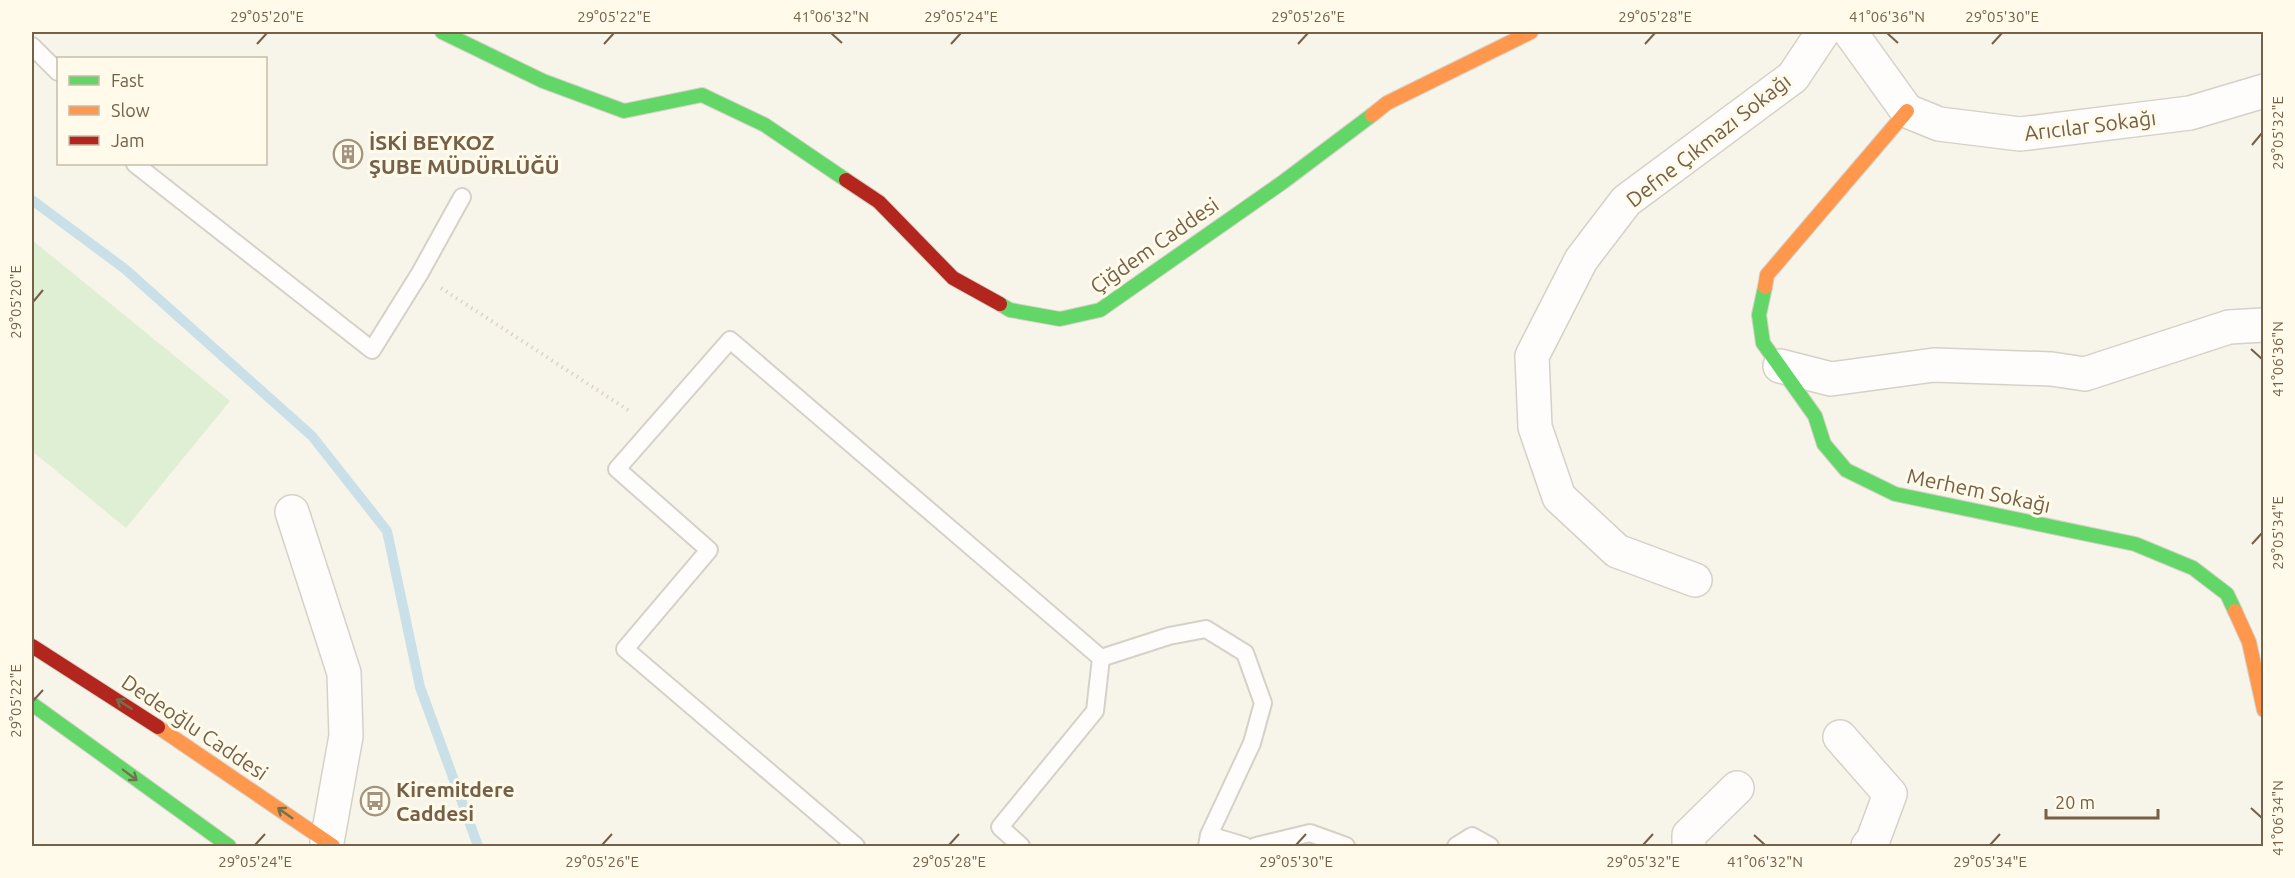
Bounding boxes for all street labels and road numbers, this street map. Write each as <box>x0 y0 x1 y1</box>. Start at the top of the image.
street label: Defne Çıkmazı Sokağı <box>1621 68 1795 212</box>
street label: Arıcılar Sokağı <box>2023 105 2157 145</box>
street label: Çiğdem Caddesi <box>1085 192 1223 298</box>
street label: Merhem Sokağı <box>1905 463 2053 517</box>
street label: Dedeoğlu Caddesi <box>117 669 273 785</box>

